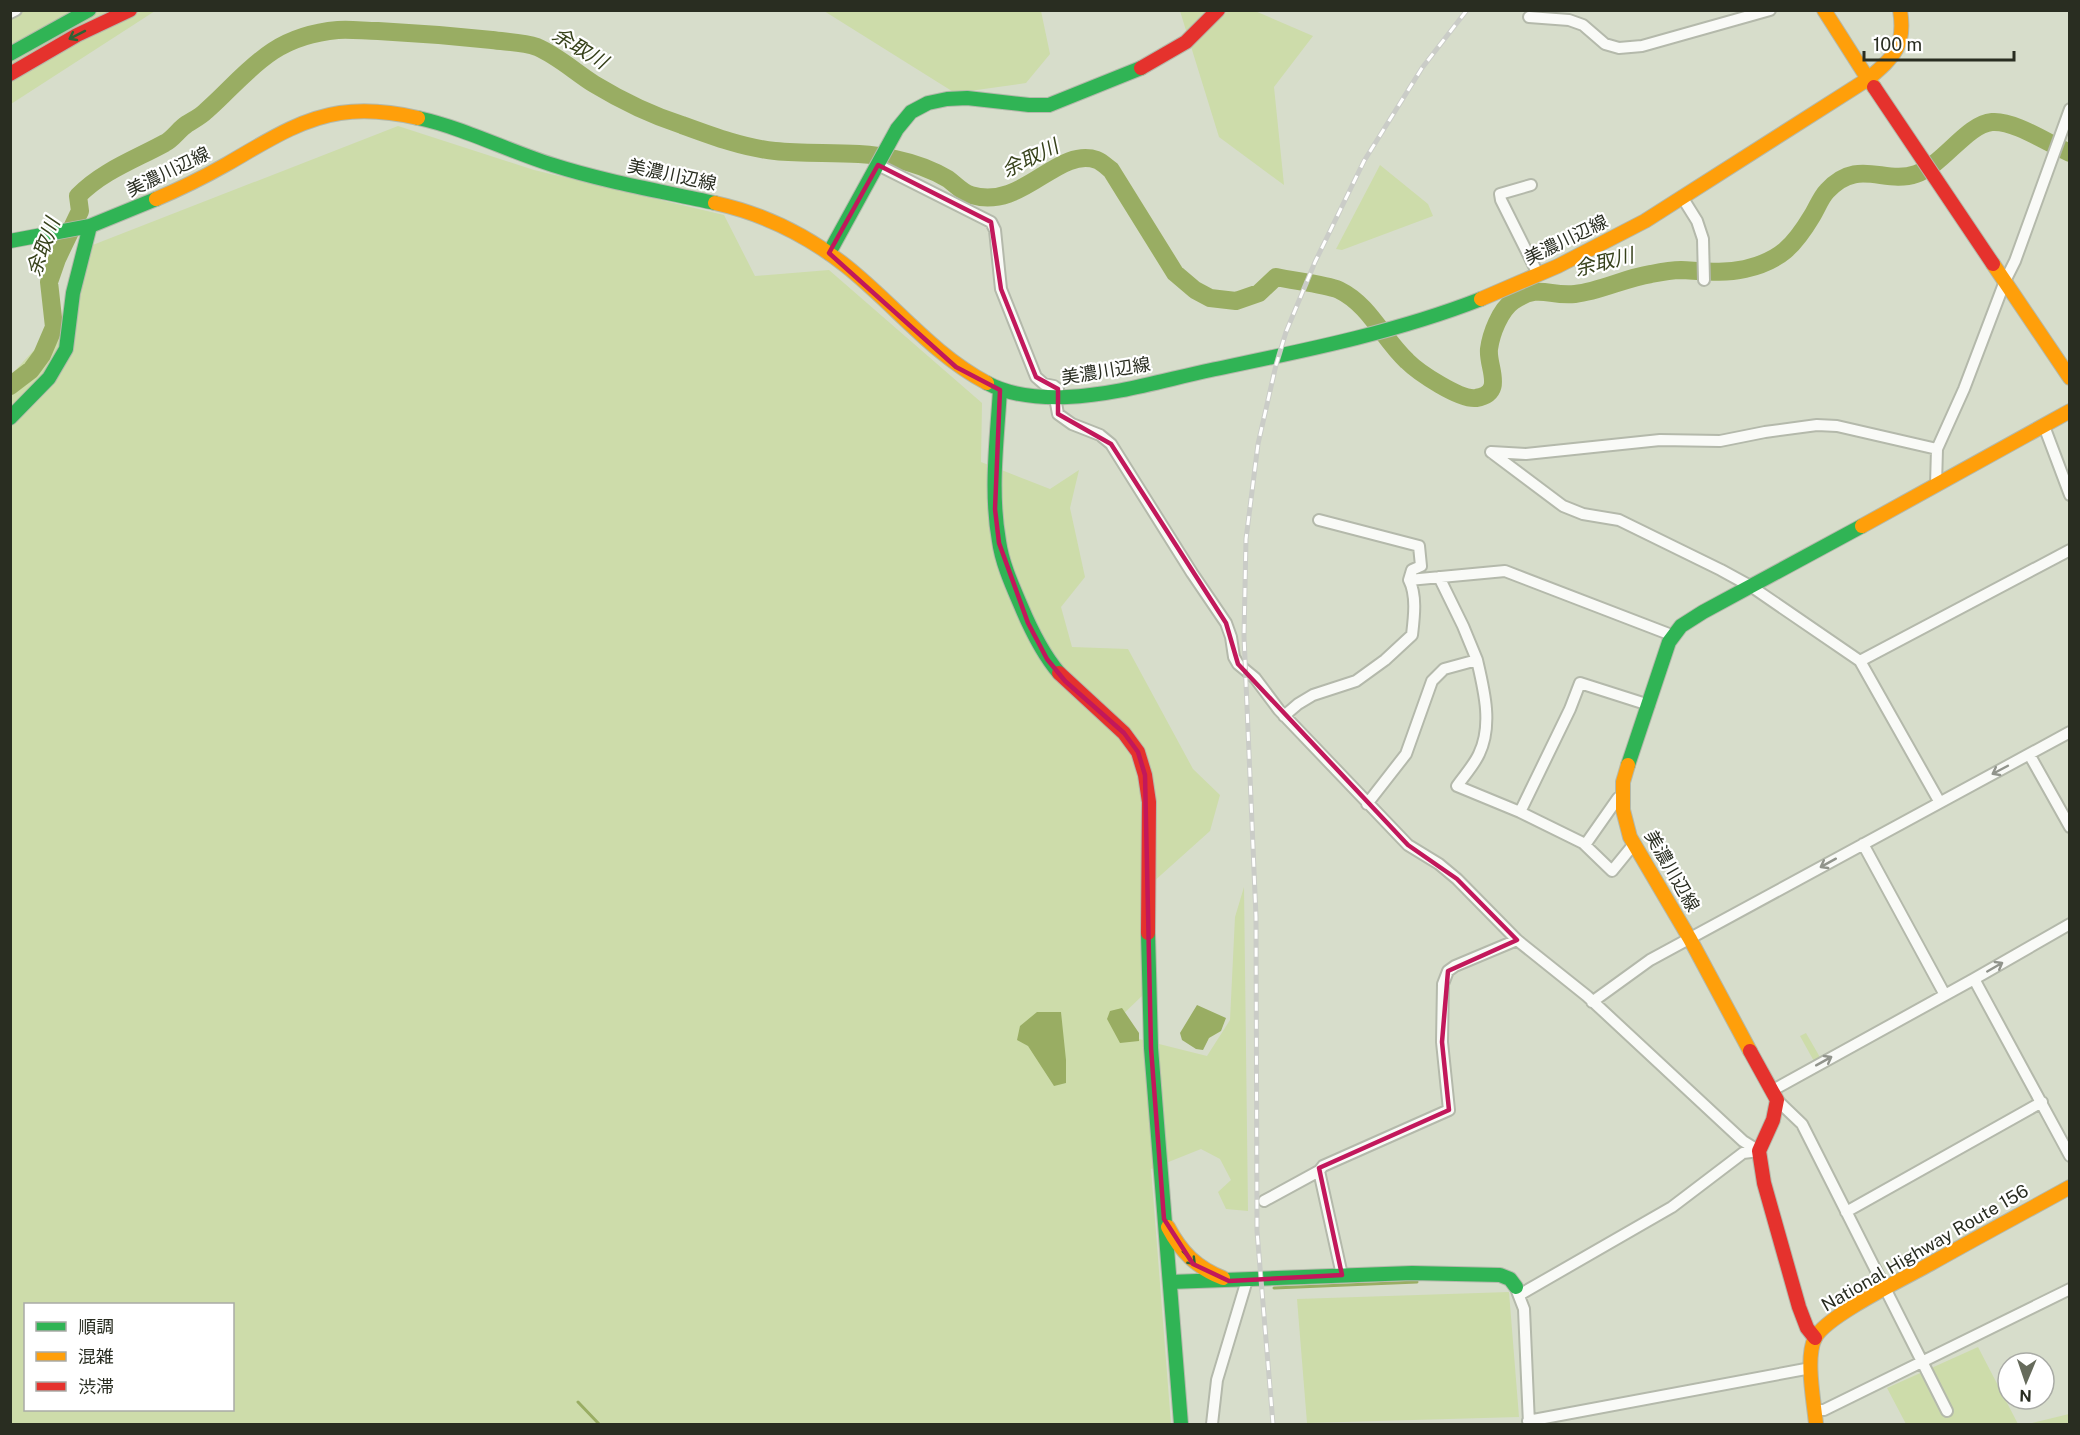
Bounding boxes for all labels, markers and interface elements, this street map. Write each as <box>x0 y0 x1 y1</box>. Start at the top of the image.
water label: 余取川 <box>548 22 614 75</box>
scale bar <box>1864 24 2014 62</box>
one-way arrow <box>68 30 86 42</box>
text: 100 m <box>1873 34 1922 55</box>
water label: 余取川 <box>998 133 1064 182</box>
street label: 美濃川辺線 <box>123 142 213 201</box>
street label: 美濃川辺線 <box>626 155 718 194</box>
street label: 美濃川辺線 <box>1521 210 1611 269</box>
water label: 余取川 <box>21 213 65 279</box>
water label: 余取川 <box>1572 243 1638 281</box>
street label: 美濃川辺線 <box>1060 353 1152 388</box>
one-way arrow <box>1991 765 2009 776</box>
street label: 美濃川辺線 <box>1641 827 1704 915</box>
one-way arrow <box>1820 857 1837 869</box>
one-way arrow <box>1986 961 2003 973</box>
one-way arrow <box>1815 1055 1832 1067</box>
street label: National Highway Route 156 <box>1818 1180 2032 1316</box>
one-way arrow <box>1182 1250 1196 1265</box>
legend <box>24 1303 234 1411</box>
text: 順調 <box>78 1316 114 1337</box>
text: 混雑 <box>78 1346 114 1367</box>
north arrow <box>1996 1351 2056 1411</box>
text: 渋滞 <box>78 1376 114 1397</box>
text: N <box>2019 1386 2032 1405</box>

